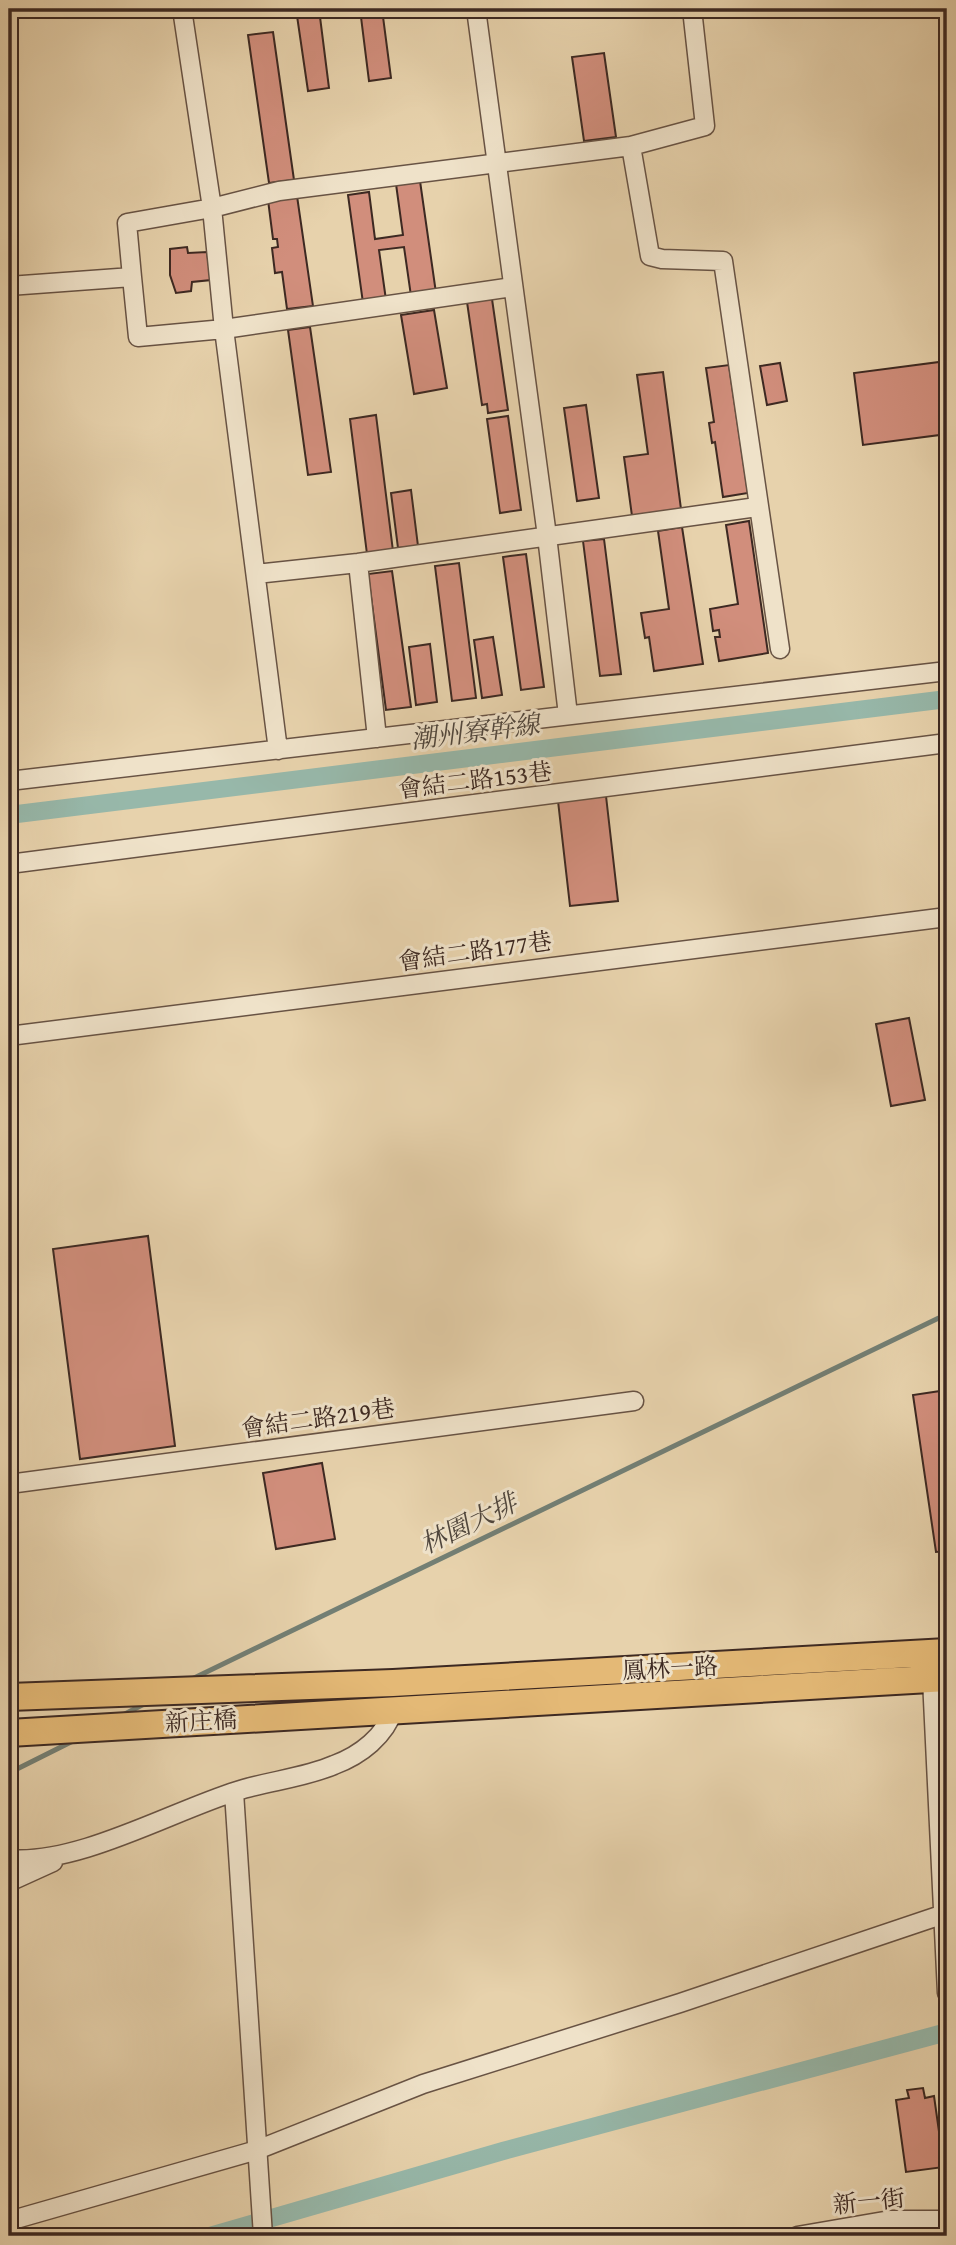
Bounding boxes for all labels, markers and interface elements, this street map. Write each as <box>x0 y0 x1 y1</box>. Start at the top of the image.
water label: 潮州寮幹線 <box>408 703 545 758</box>
street label: 會結二路153巷 <box>396 753 554 807</box>
street label: 會結二路177巷 <box>396 923 554 979</box>
street label: 會結二路219巷 <box>239 1390 397 1446</box>
water label: 林園大排 <box>413 1481 527 1563</box>
street label: 鳳林一路 <box>621 1648 719 1688</box>
street label: 新庄橋 <box>164 1702 238 1740</box>
street label: 新一街 <box>831 2180 907 2222</box>

